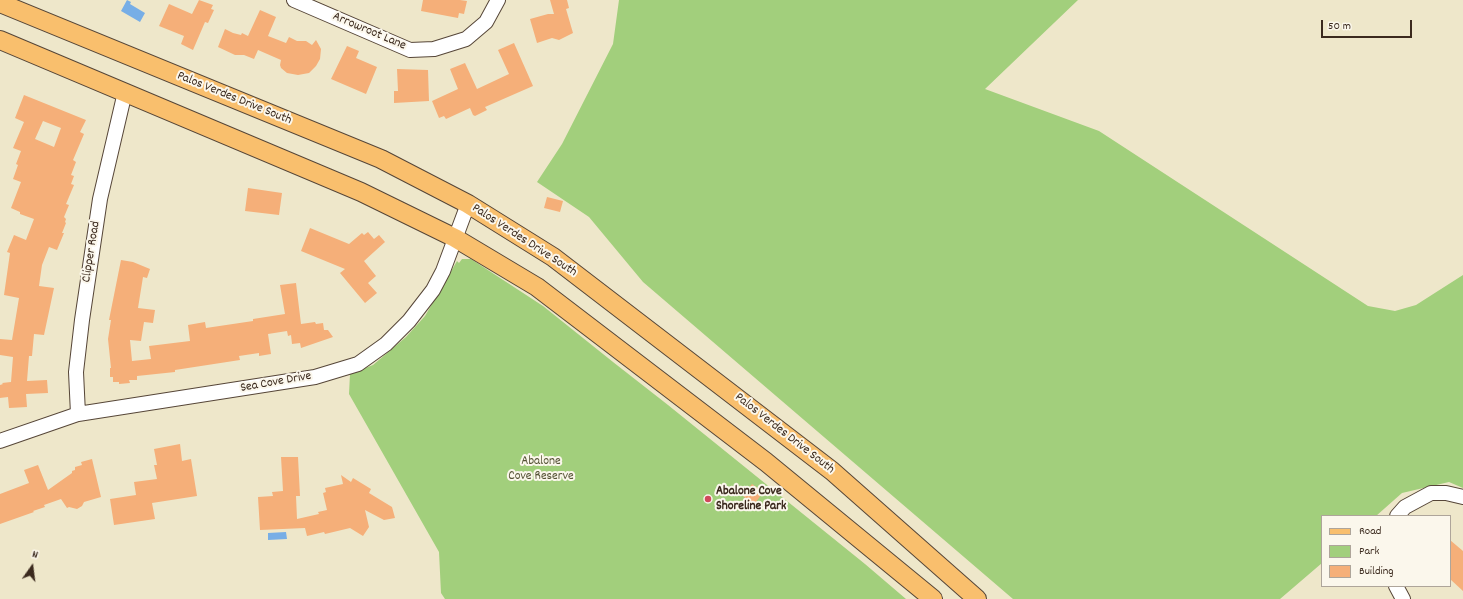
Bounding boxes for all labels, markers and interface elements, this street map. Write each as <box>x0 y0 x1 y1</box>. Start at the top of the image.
street label: Arrowroot Lane <box>330 10 408 54</box>
scale bar <box>1323 12 1414 38</box>
text: 50 m <box>1328 18 1351 35</box>
street label: Palos Verdes Drive South <box>174 69 294 129</box>
street label: Palos Verdes Drive South <box>468 201 580 281</box>
street label: Clipper Road <box>79 220 105 284</box>
street label: Sea Cove Drive <box>239 369 313 397</box>
street label: Palos Verdes Drive South <box>731 390 837 478</box>
park label: Abalone Cove Reserve <box>508 454 574 485</box>
place label: Abalone Cove Shoreline Park <box>716 484 786 515</box>
marker: Abalone Cove Shoreline Park <box>703 494 713 504</box>
legend <box>1321 515 1451 587</box>
text: Road <box>1359 523 1381 540</box>
text: Park <box>1359 543 1379 560</box>
north arrow <box>12 547 52 587</box>
text: N <box>30 547 39 564</box>
text: Building <box>1359 563 1394 580</box>

